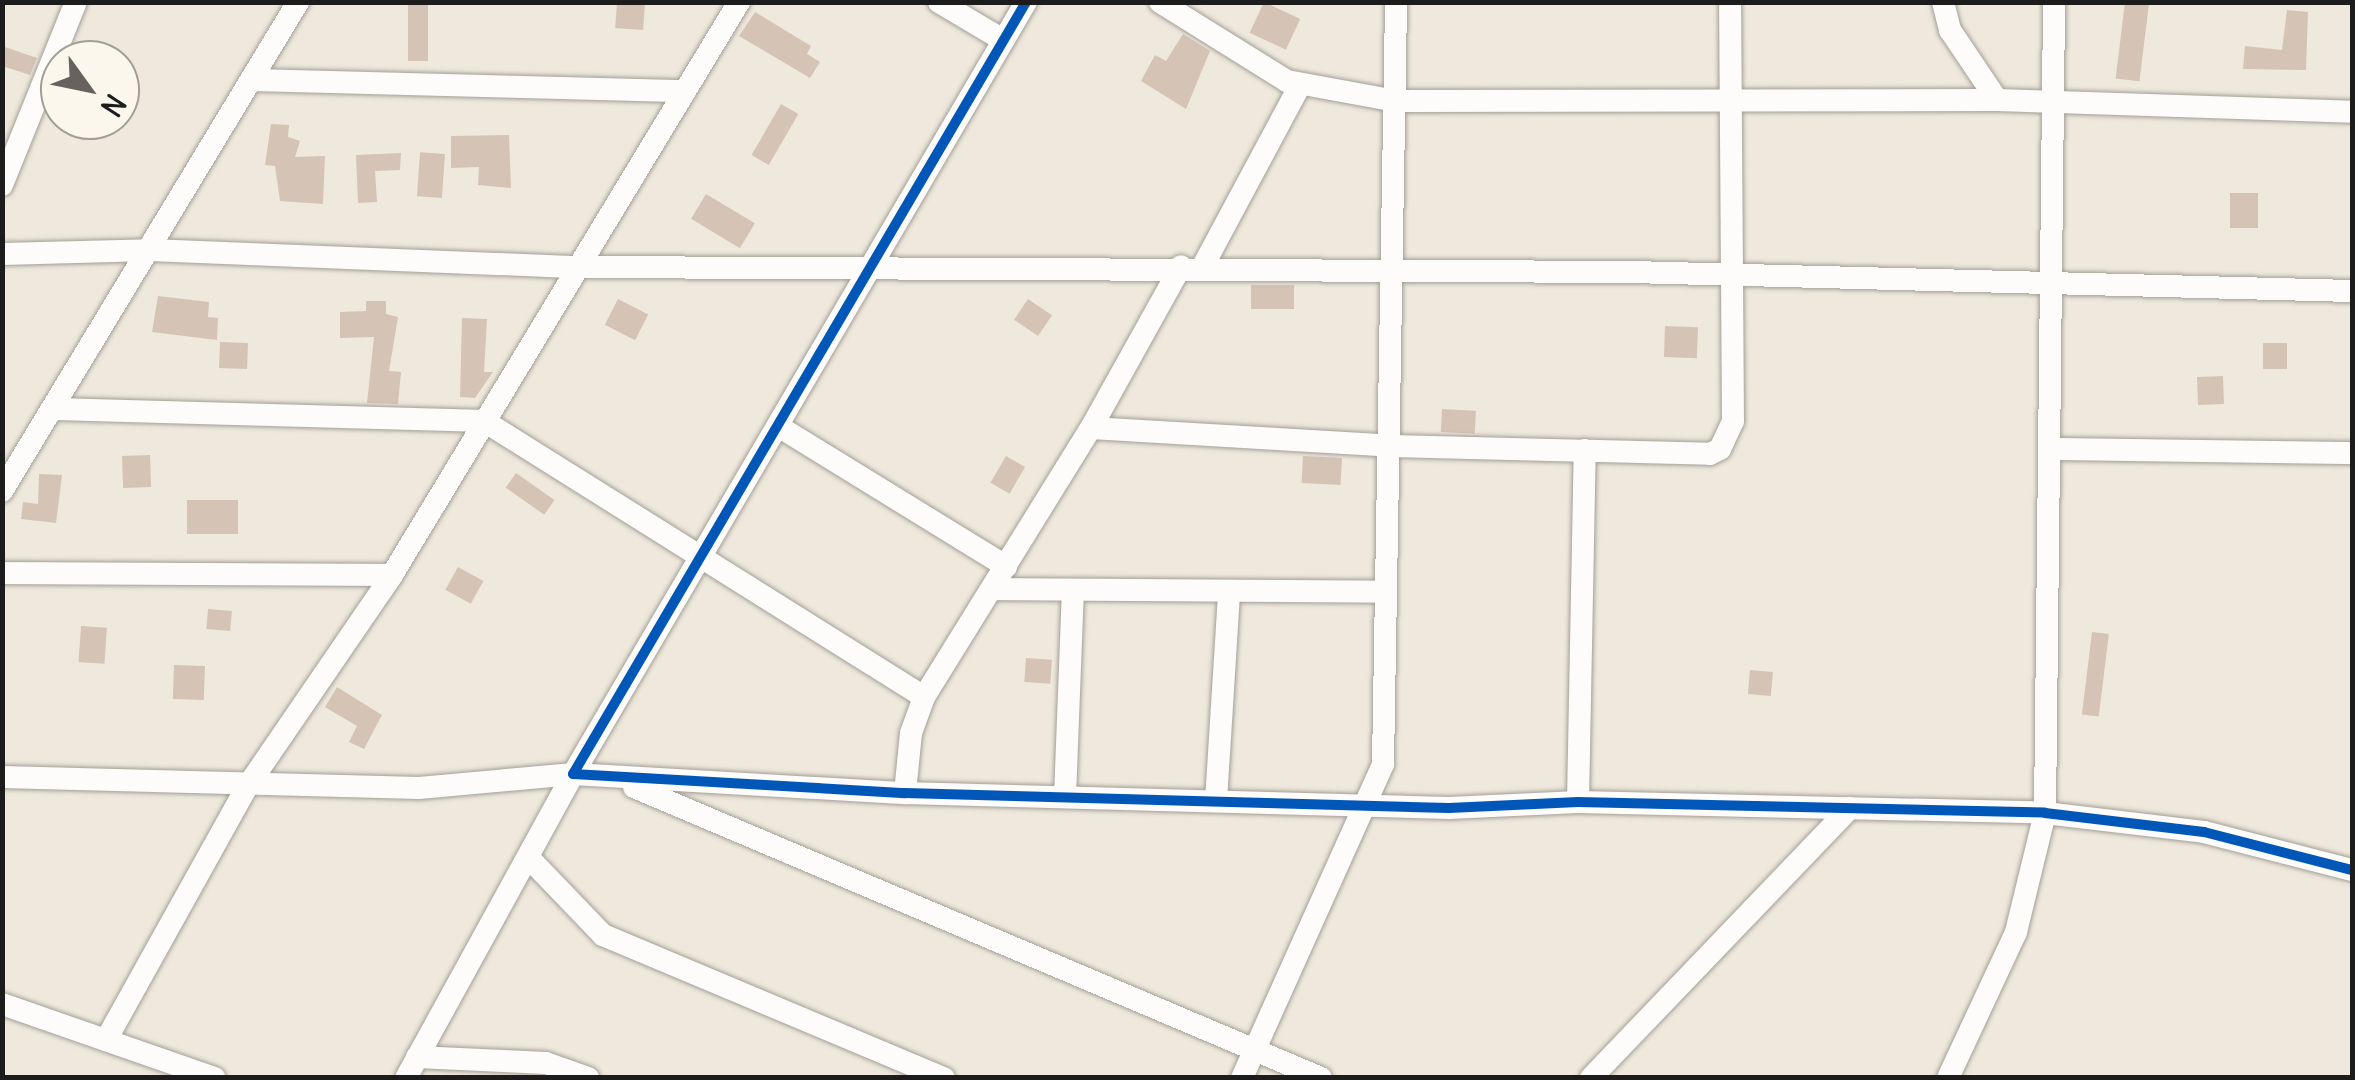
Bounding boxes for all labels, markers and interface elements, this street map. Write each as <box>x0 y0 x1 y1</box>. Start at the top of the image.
north arrow <box>40 40 140 140</box>
text: N <box>93 87 134 123</box>

